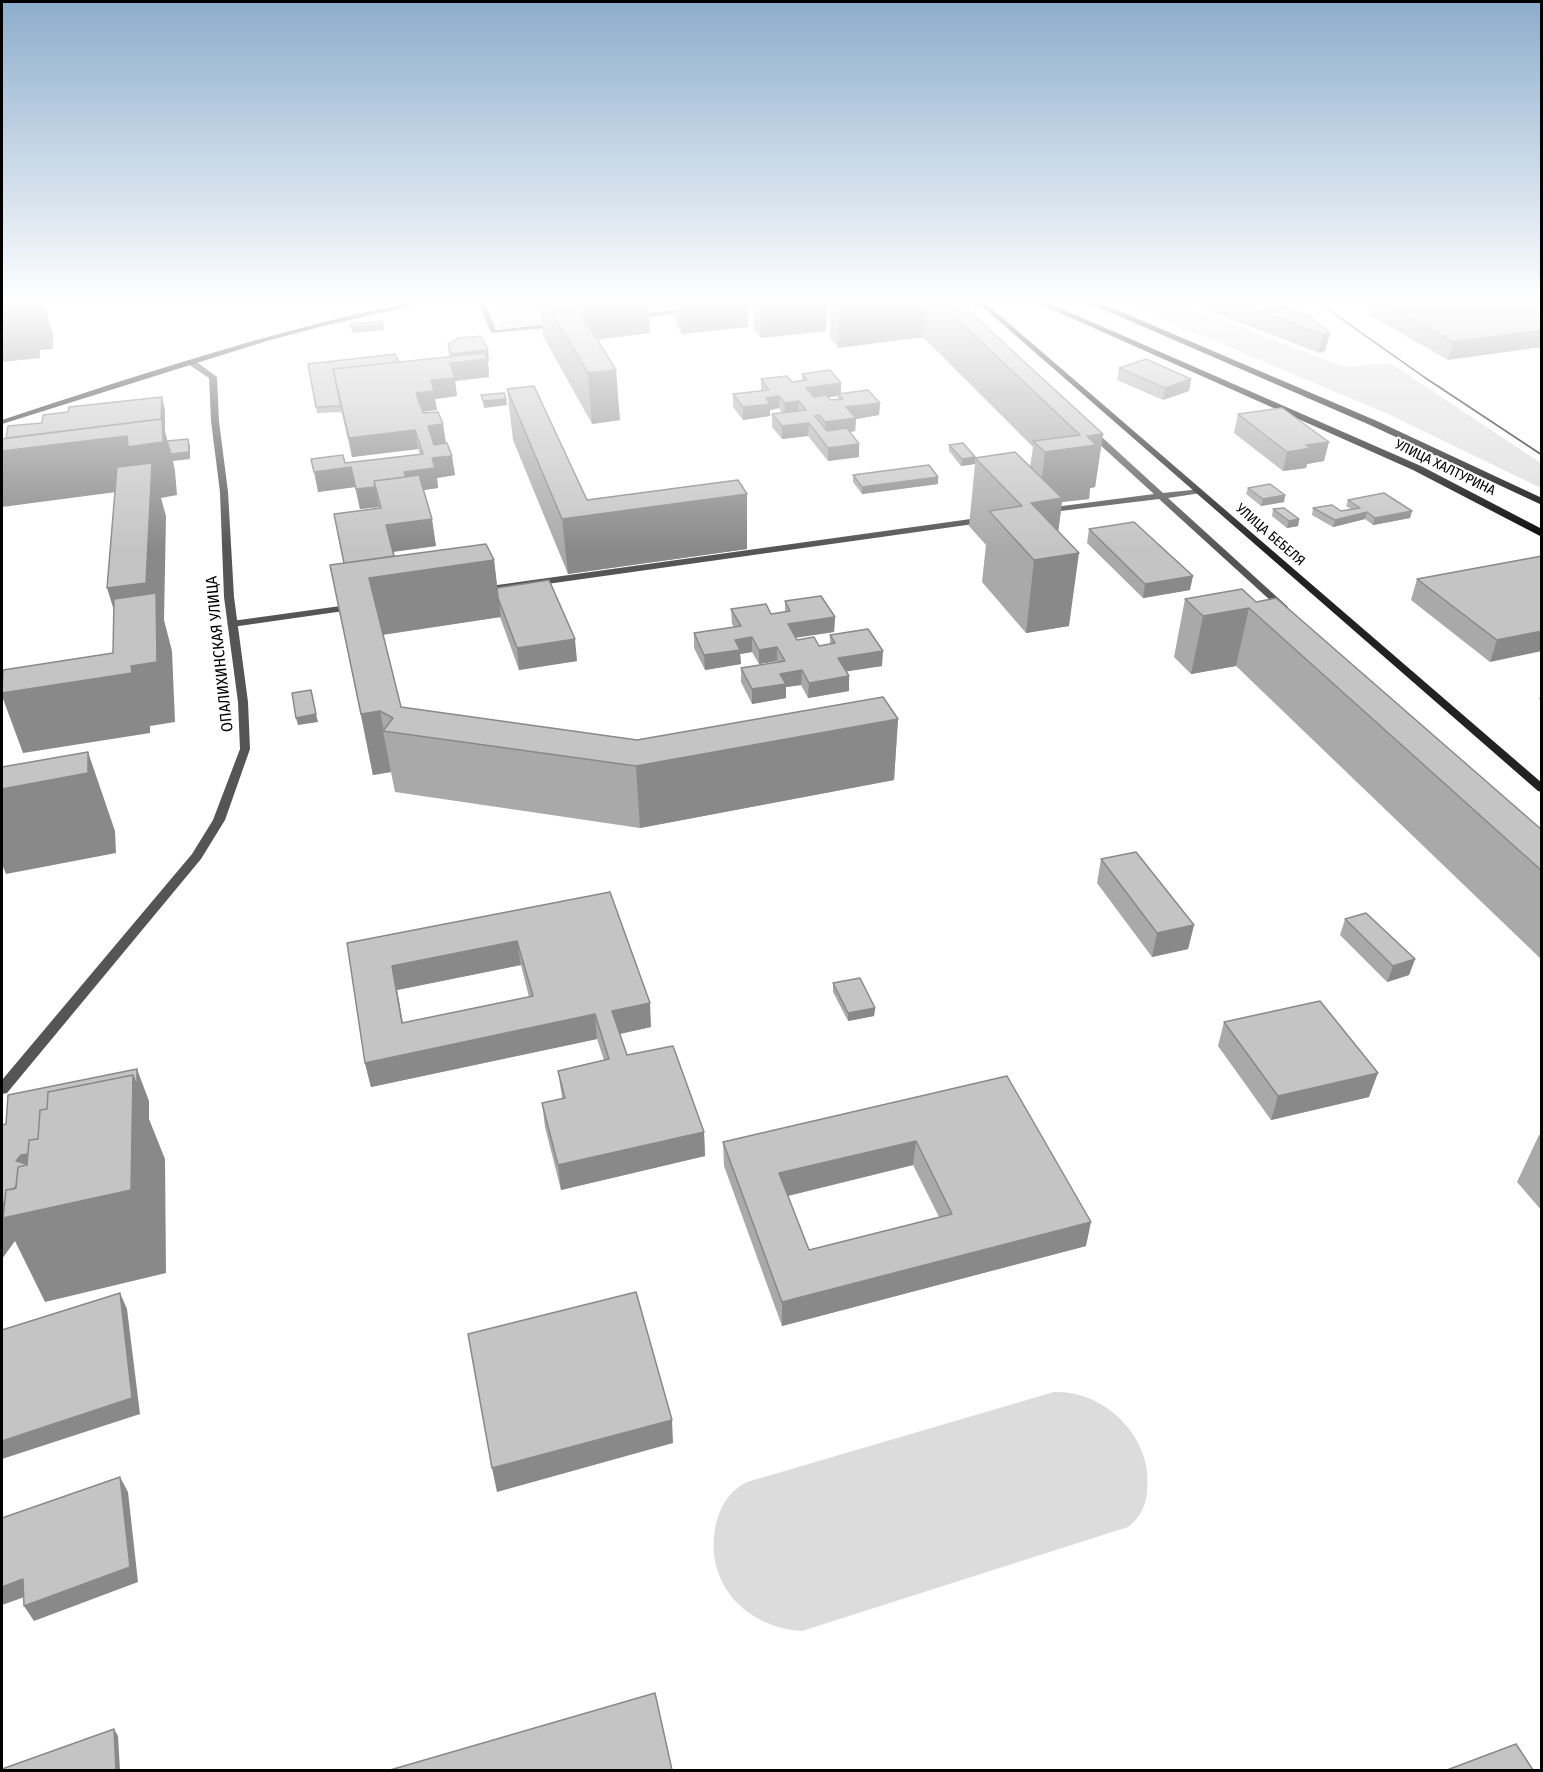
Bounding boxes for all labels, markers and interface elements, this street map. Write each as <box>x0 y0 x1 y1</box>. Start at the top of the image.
street label: УЛИЦА ХАЛТУРИНА <box>1392 436 1498 500</box>
street label: УЛИЦА БЕБЕЛЯ <box>1232 500 1308 570</box>
street label: ОПАЛИХИНСКАЯ УЛИЦА <box>202 575 238 733</box>

